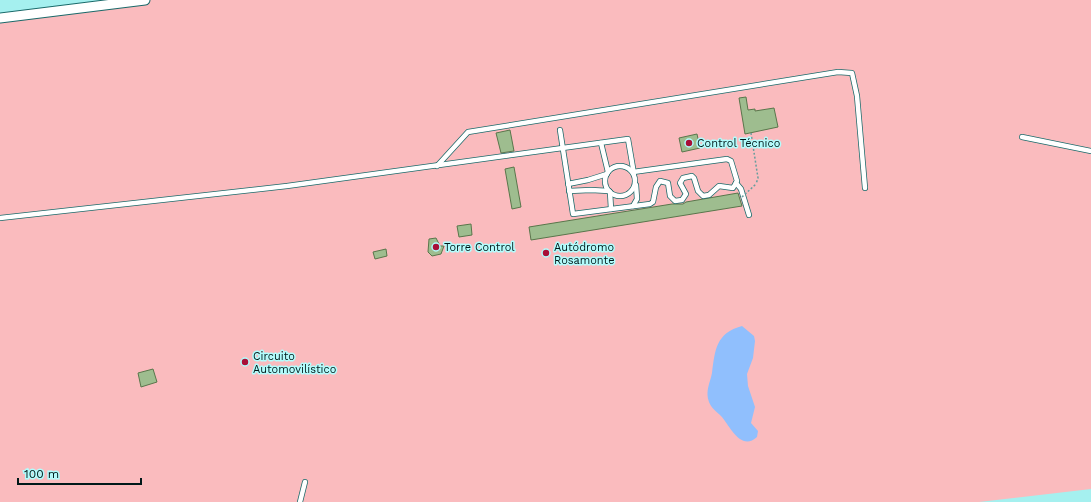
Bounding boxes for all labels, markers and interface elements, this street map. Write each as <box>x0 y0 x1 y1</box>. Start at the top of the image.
place label: Control Técnico <box>697 137 780 150</box>
marker: Control Técnico <box>684 138 694 148</box>
place label: Torre Control <box>444 241 515 254</box>
place label: Autódromo Rosamonte <box>554 241 615 267</box>
marker: Torre Control <box>431 242 441 252</box>
marker: Autódromo Rosamonte <box>541 248 551 258</box>
place label: Circuito Automovilístico <box>253 350 336 376</box>
marker: Circuito Automovilístico <box>240 357 250 367</box>
scale bar <box>18 460 141 486</box>
text: 100 m <box>24 467 59 481</box>

